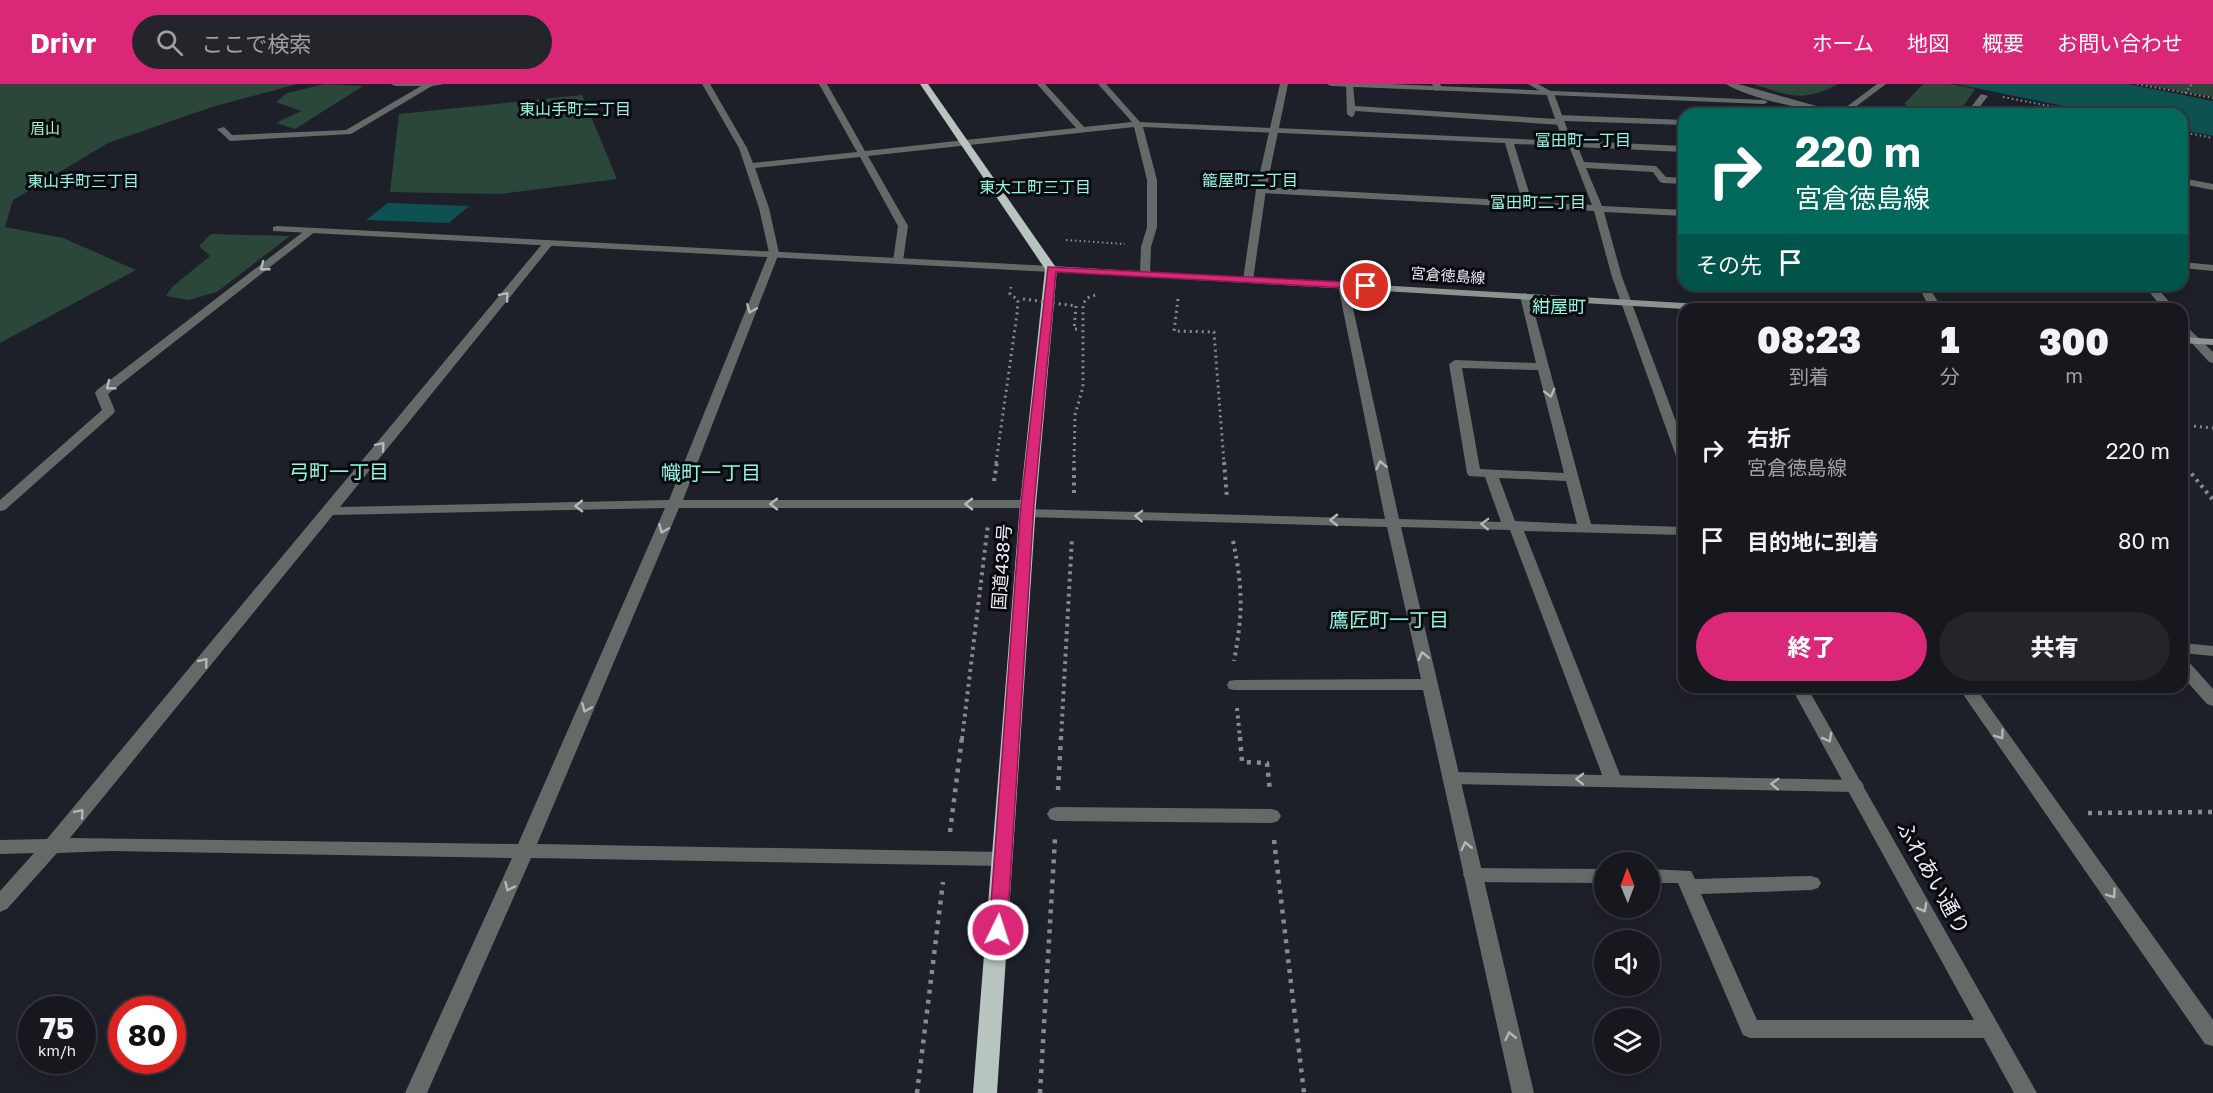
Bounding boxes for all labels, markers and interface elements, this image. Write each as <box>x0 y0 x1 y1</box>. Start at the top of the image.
search box <box>132 15 552 69</box>
text: Drivr <box>30 26 96 59</box>
icon: search <box>153 26 186 59</box>
text: ここで検索 <box>201 30 311 57</box>
text: ホーム <box>1812 30 1874 56</box>
text: 地図 <box>1907 30 1949 56</box>
text: 概要 <box>1982 30 2024 56</box>
text: お問い合わせ <box>2057 30 2183 56</box>
district label: 東山手町二丁目 <box>519 99 631 119</box>
park label: 眉山 <box>30 119 60 137</box>
text: 220 m <box>1795 126 1921 176</box>
district label: 富田町一丁目 <box>1535 130 1631 150</box>
icon: right <box>1696 132 1774 210</box>
district label: 籠屋町二丁目 <box>1202 170 1298 190</box>
district label: 東山手町三丁目 <box>27 171 139 191</box>
district label: 東大工町三丁目 <box>979 177 1091 197</box>
text: 宮倉徳島線 <box>1795 182 1930 214</box>
district label: 富田町二丁目 <box>1490 192 1586 212</box>
icon: arrive <box>1774 246 1807 279</box>
text: その先 <box>1696 251 1762 278</box>
one-way arrow <box>260 260 271 271</box>
pin <box>1340 260 1391 311</box>
street label: 宮倉徳島線 <box>1410 263 1486 287</box>
icon: arrive <box>1349 269 1382 302</box>
one-way arrow <box>497 292 508 303</box>
district label: 紺屋町 <box>1532 295 1586 317</box>
one-way arrow <box>746 302 758 313</box>
text: 08:23 <box>1757 318 1861 361</box>
text: 1 <box>1941 318 1960 361</box>
text: 300 <box>2039 320 2109 363</box>
text: m <box>2065 363 2083 387</box>
text: 到着 <box>1789 364 1829 388</box>
text: 分 <box>1940 364 1960 388</box>
one-way arrow <box>106 379 117 390</box>
one-way arrow <box>1543 388 1556 398</box>
text: 右折 <box>1747 424 1791 451</box>
icon: right <box>1696 434 1729 467</box>
text: 220 m <box>2106 437 2170 464</box>
one-way arrow <box>373 442 384 453</box>
text: 宮倉徳島線 <box>1747 455 1847 479</box>
district label: 弓町一丁目 <box>289 459 389 483</box>
district label: 幟町一丁目 <box>661 460 761 484</box>
one-way arrow <box>1375 461 1388 471</box>
one-way arrow <box>770 498 779 510</box>
one-way arrow <box>965 498 974 510</box>
one-way arrow <box>575 500 584 512</box>
one-way arrow <box>1135 510 1144 522</box>
one-way arrow <box>1330 514 1339 527</box>
one-way arrow <box>1480 518 1489 531</box>
one-way arrow <box>658 522 670 533</box>
street label: 国道438号 <box>987 523 1015 611</box>
icon: arrive <box>1696 524 1729 557</box>
text: 80 m <box>2118 527 2170 554</box>
text: 目的地に到着 <box>1747 528 1879 555</box>
district label: 鷹匠町一丁目 <box>1329 607 1449 631</box>
button: 終了 <box>1696 612 1927 681</box>
button: 共有 <box>1939 612 2170 681</box>
one-way arrow <box>1418 651 1431 661</box>
one-way arrow <box>197 658 208 669</box>
one-way arrow <box>581 702 593 713</box>
one-way arrow <box>1993 728 2004 739</box>
one-way arrow <box>1821 732 1832 742</box>
one-way arrow <box>1576 773 1585 785</box>
one-way arrow <box>1771 778 1780 790</box>
one-way arrow <box>73 809 84 820</box>
street label: ふれあい通り <box>1892 816 1976 939</box>
one-way arrow <box>1461 841 1474 851</box>
north arrow <box>1594 852 1660 918</box>
map controls <box>1594 852 1660 1074</box>
one-way arrow <box>504 880 516 891</box>
one-way arrow <box>2105 888 2116 899</box>
position arrow <box>966 898 1030 962</box>
one-way arrow <box>1915 902 1927 913</box>
button: sound <box>1594 930 1660 996</box>
speed limit sign: 80 <box>108 996 186 1074</box>
button: layers <box>1594 1008 1660 1074</box>
text: 75 <box>40 1010 74 1046</box>
one-way arrow <box>1504 1031 1517 1041</box>
text: km/h <box>38 1041 76 1059</box>

